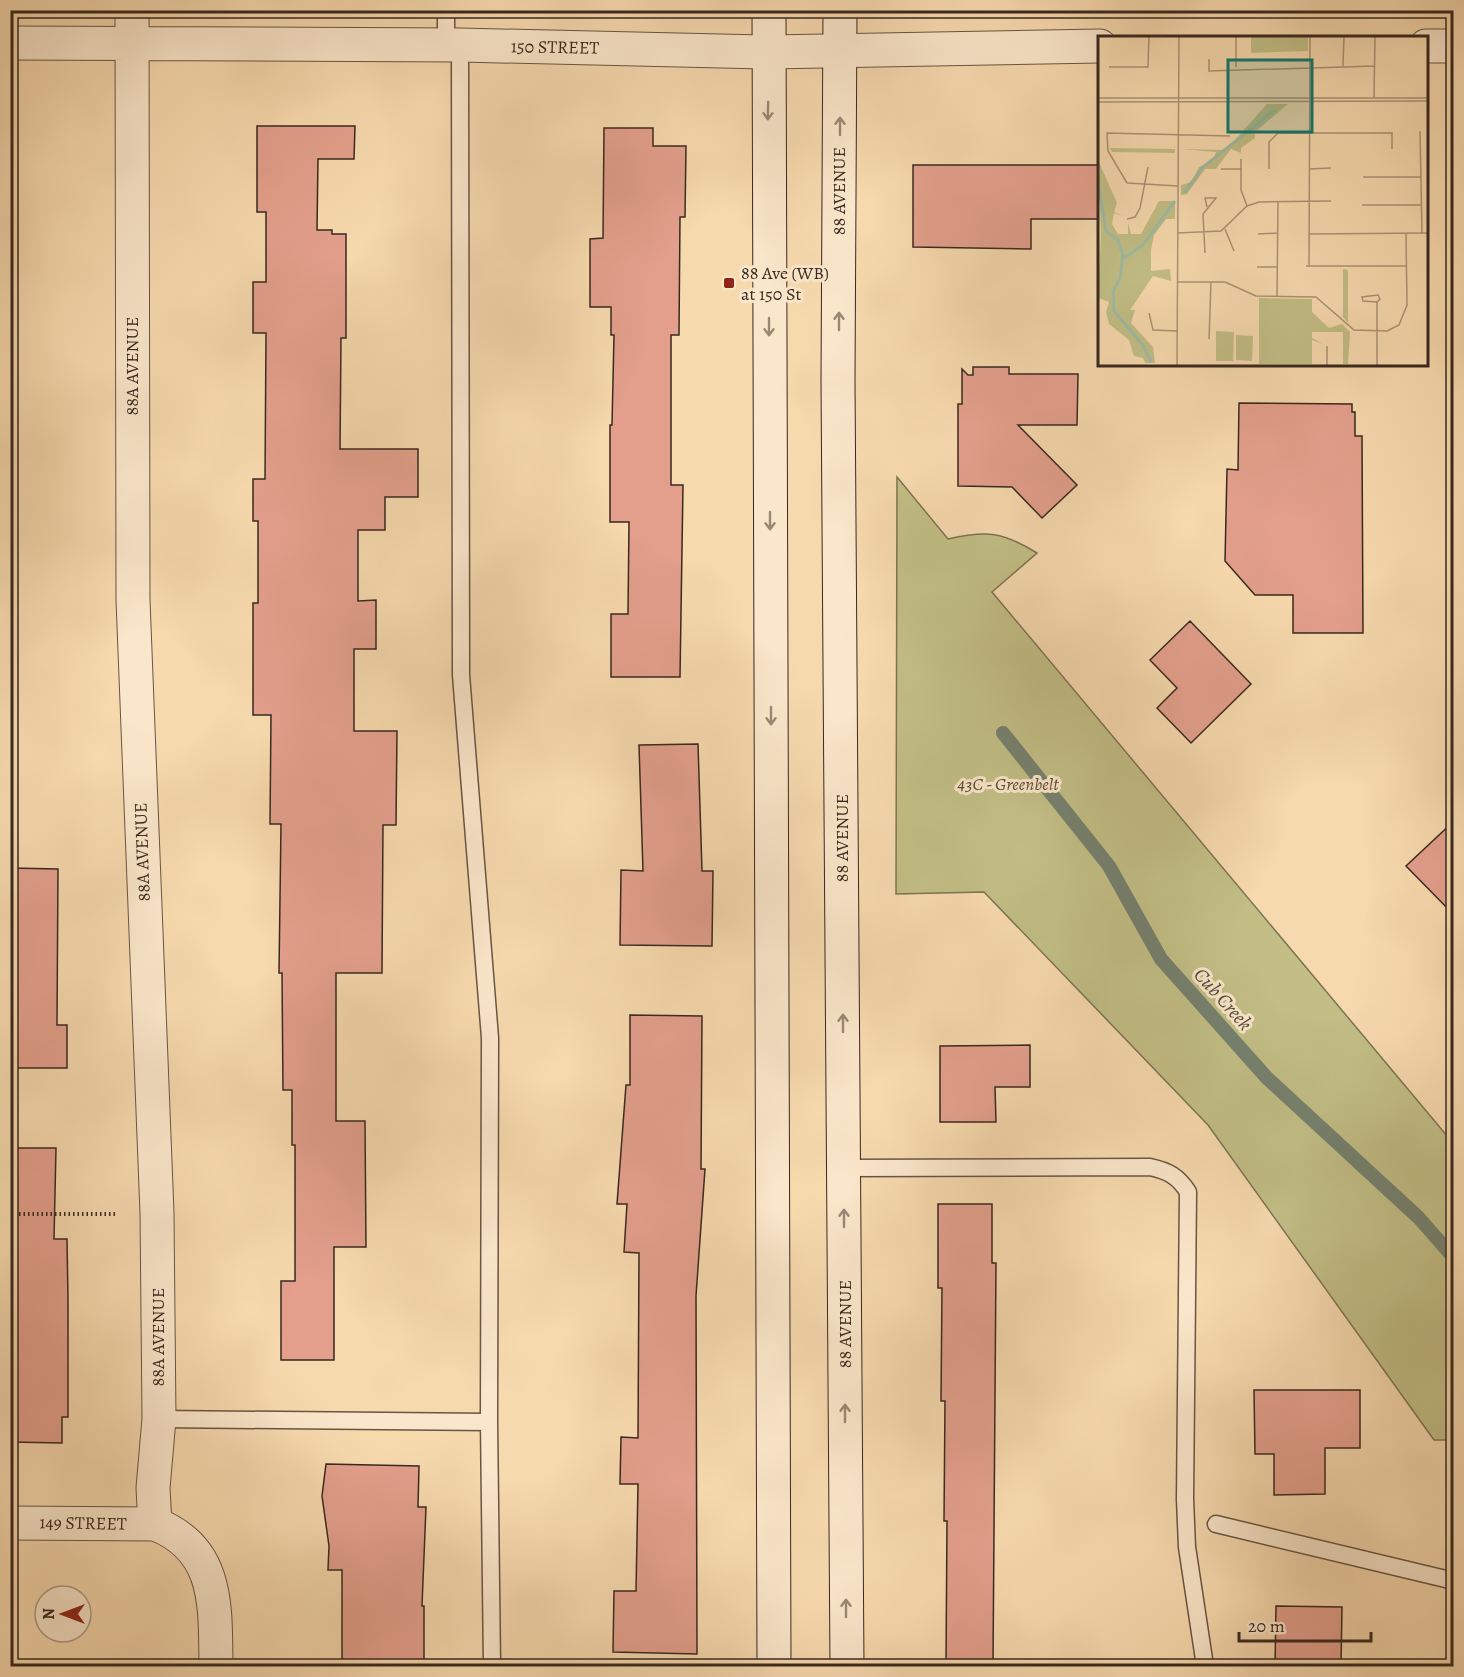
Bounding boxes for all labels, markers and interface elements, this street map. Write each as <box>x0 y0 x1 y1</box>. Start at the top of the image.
street label: 150 STREET <box>511 34 600 60</box>
inset map <box>1098 36 1428 366</box>
one-way arrow <box>762 100 774 120</box>
one-way arrow <box>834 117 846 137</box>
street label: 88 AVENUE <box>827 147 851 235</box>
place label: 88 Ave (WB) at 150 St <box>741 261 829 306</box>
marker: 88 Ave (WB) at 150 St <box>722 276 736 290</box>
one-way arrow <box>833 312 844 332</box>
one-way arrow <box>763 316 775 336</box>
street label: 88A AVENUE <box>120 317 144 415</box>
one-way arrow <box>764 511 776 531</box>
one-way arrow <box>765 706 777 726</box>
park label: 43C - Greenbelt <box>957 772 1059 796</box>
street label: 88 AVENUE <box>830 794 854 882</box>
street label: 88A AVENUE <box>128 802 156 902</box>
water label: Cub Creek <box>1188 962 1258 1036</box>
one-way arrow <box>837 1014 849 1034</box>
one-way arrow <box>838 1209 850 1229</box>
street label: 88 AVENUE <box>833 1280 857 1368</box>
street label: 88A AVENUE <box>146 1288 170 1386</box>
one-way arrow <box>839 1404 851 1424</box>
street label: 149 STREET <box>39 1510 127 1536</box>
north arrow <box>33 1584 93 1644</box>
one-way arrow <box>841 1599 852 1619</box>
scale bar <box>1239 1605 1371 1643</box>
text: N <box>38 1608 60 1620</box>
text: 20 m <box>1248 1614 1285 1638</box>

